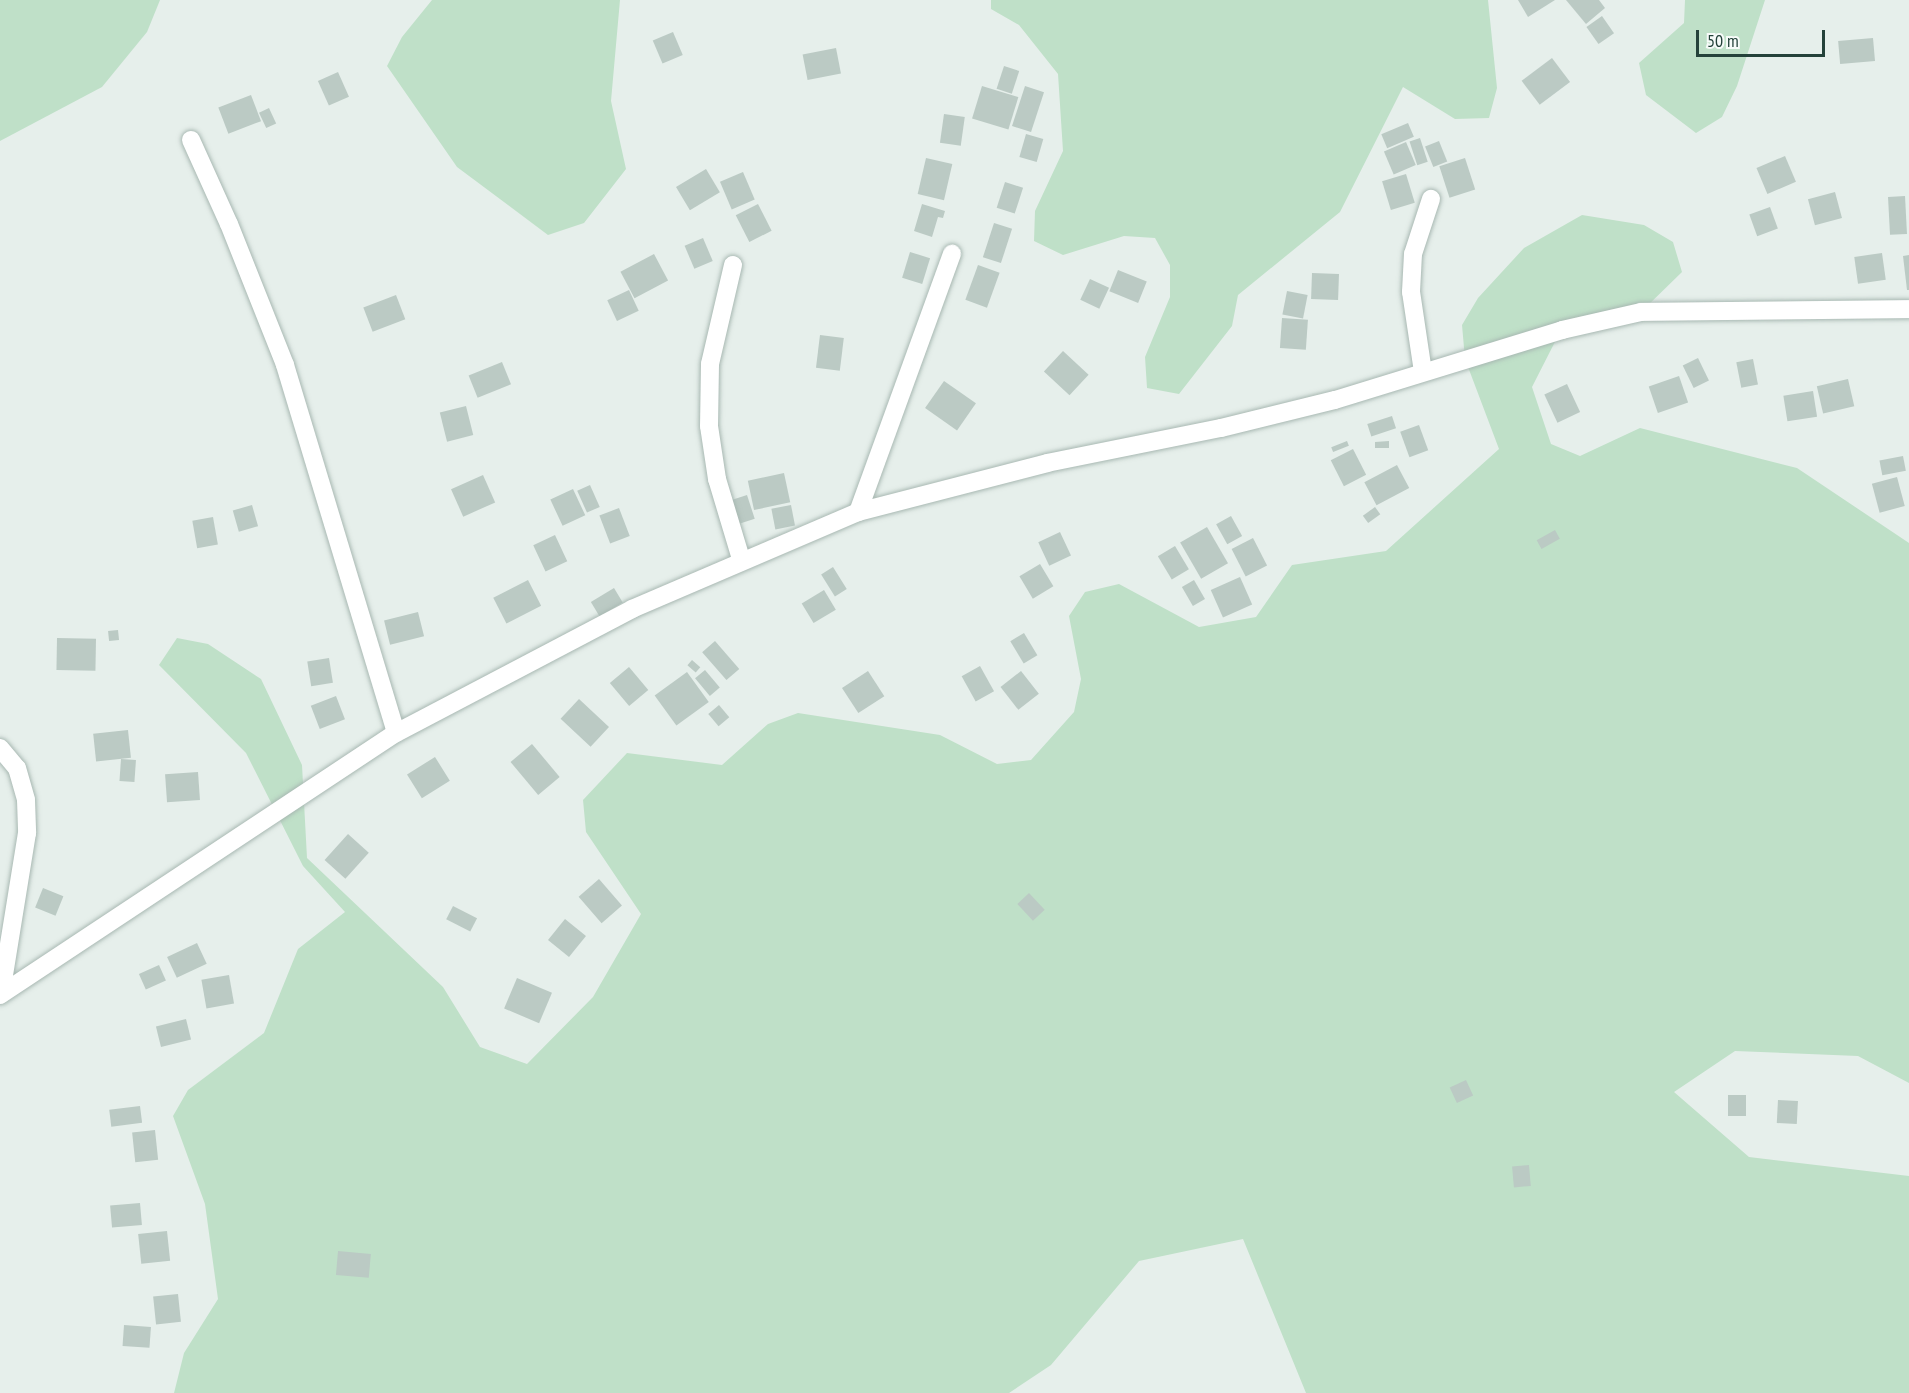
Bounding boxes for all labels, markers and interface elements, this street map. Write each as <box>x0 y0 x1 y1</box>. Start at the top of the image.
scale bar <box>1699 18 1828 56</box>
text: 50 m <box>1707 29 1739 52</box>

